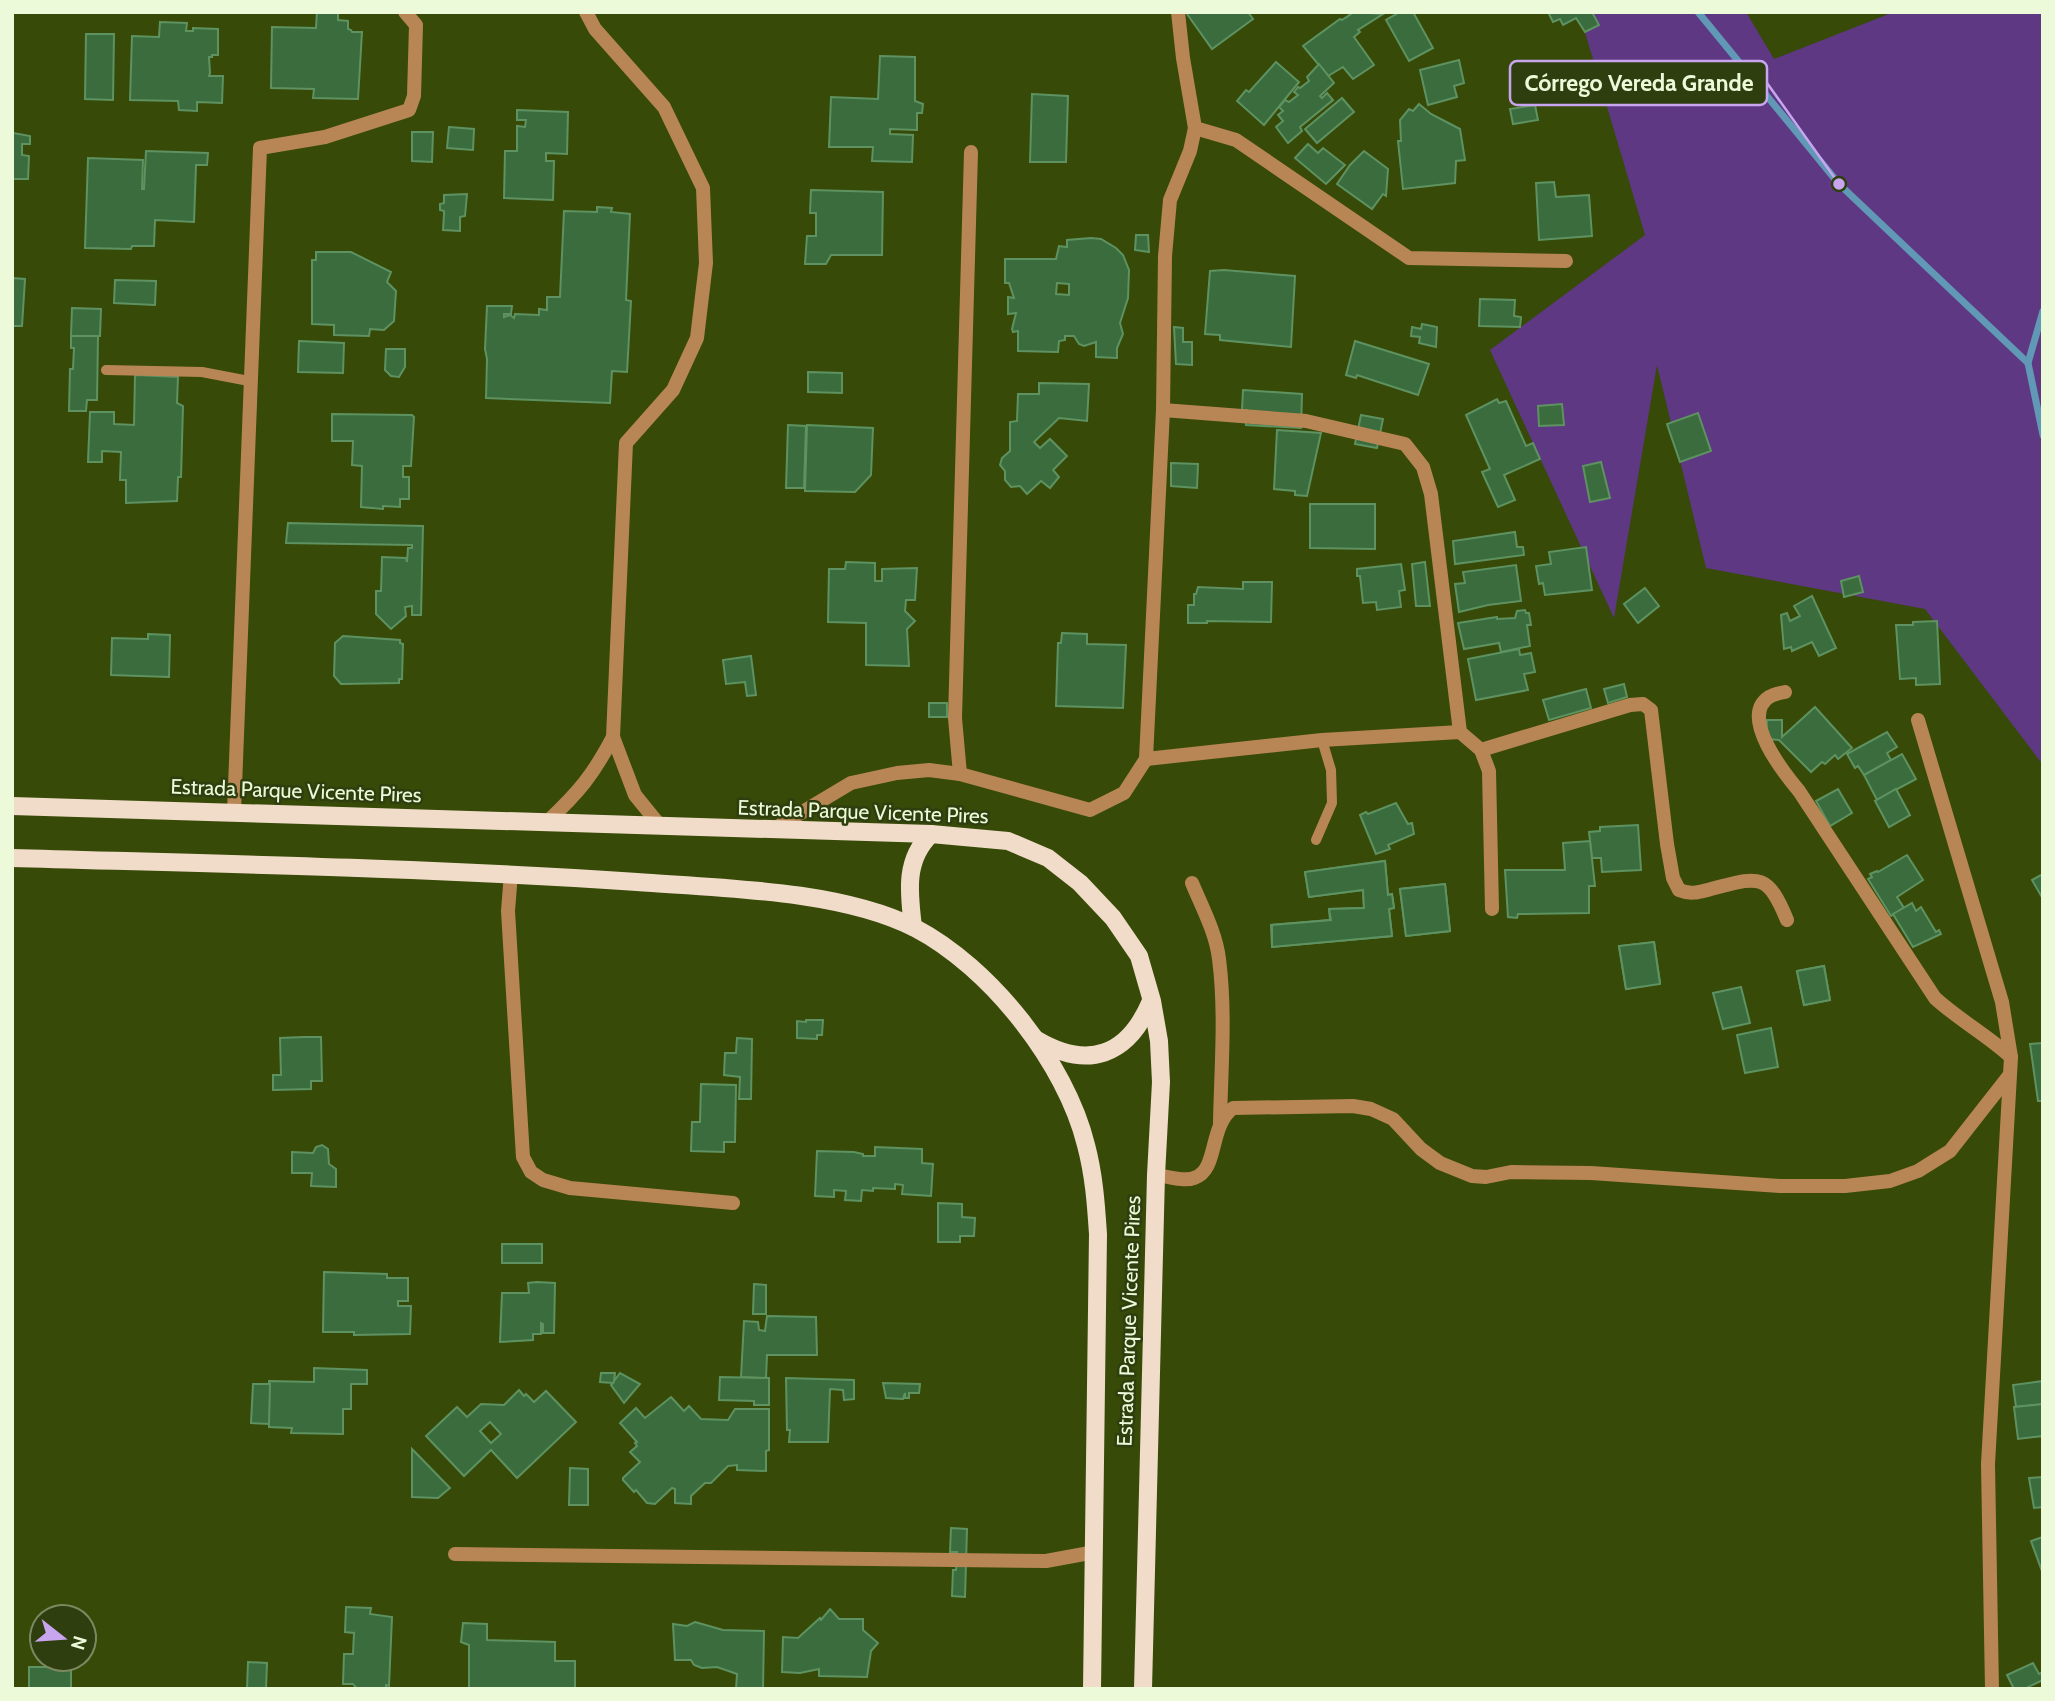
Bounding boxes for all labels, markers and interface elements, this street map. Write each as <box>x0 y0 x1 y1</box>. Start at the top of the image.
callout: Córrego Vereda Grande <box>1510 61 1767 105</box>
text: Córrego Vereda Grande <box>1524 69 1754 97</box>
street label: Estrada Parque Vicente Pires <box>170 774 422 807</box>
street label: Estrada Parque Vicente Pires <box>737 795 989 828</box>
street label: Estrada Parque Vicente Pires <box>1112 1195 1145 1447</box>
north arrow <box>28 1603 98 1673</box>
text: N <box>66 1633 92 1653</box>

